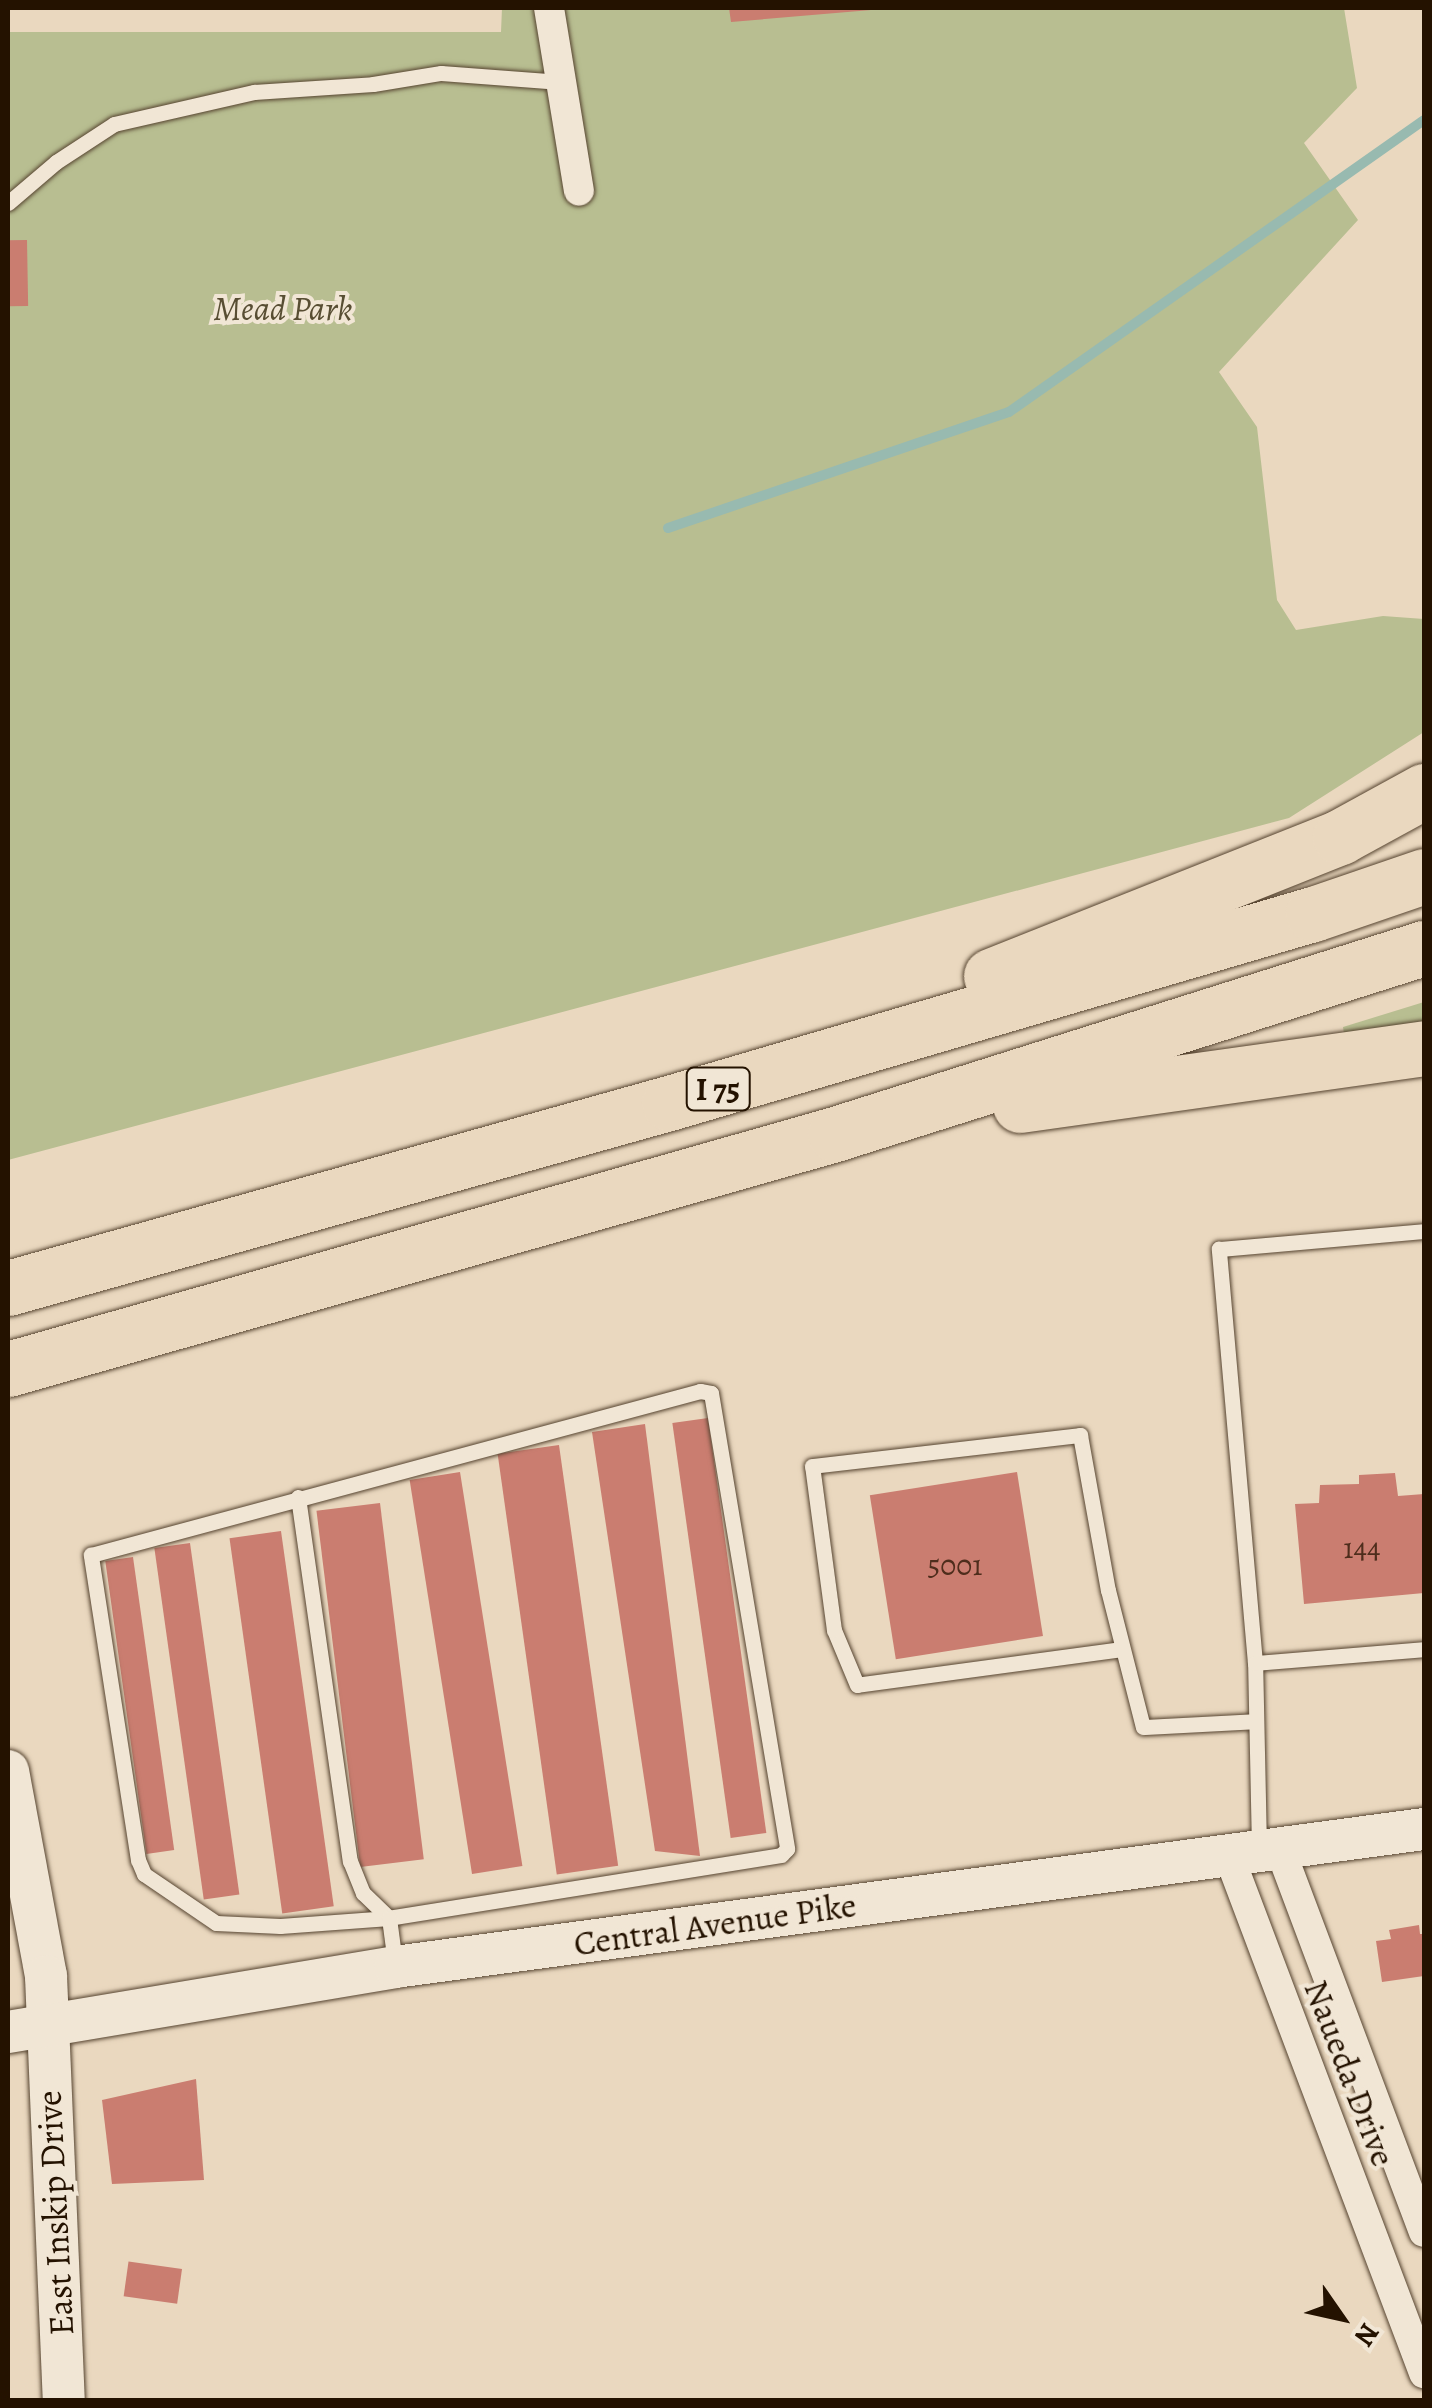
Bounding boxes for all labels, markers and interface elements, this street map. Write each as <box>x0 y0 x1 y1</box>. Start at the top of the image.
park label: Mead Park <box>213 287 353 329</box>
road number: I 75 <box>686 1062 750 1116</box>
house number: 144 <box>1343 1530 1381 1566</box>
house number: 5001 <box>927 1547 983 1583</box>
street label: Central Avenue Pike <box>571 1883 859 1965</box>
street label: Naueda Drive <box>1295 1974 1405 2172</box>
street label: East Inskip Drive <box>28 2089 82 2337</box>
north arrow <box>1292 2268 1392 2368</box>
text: N <box>1345 2316 1388 2354</box>

